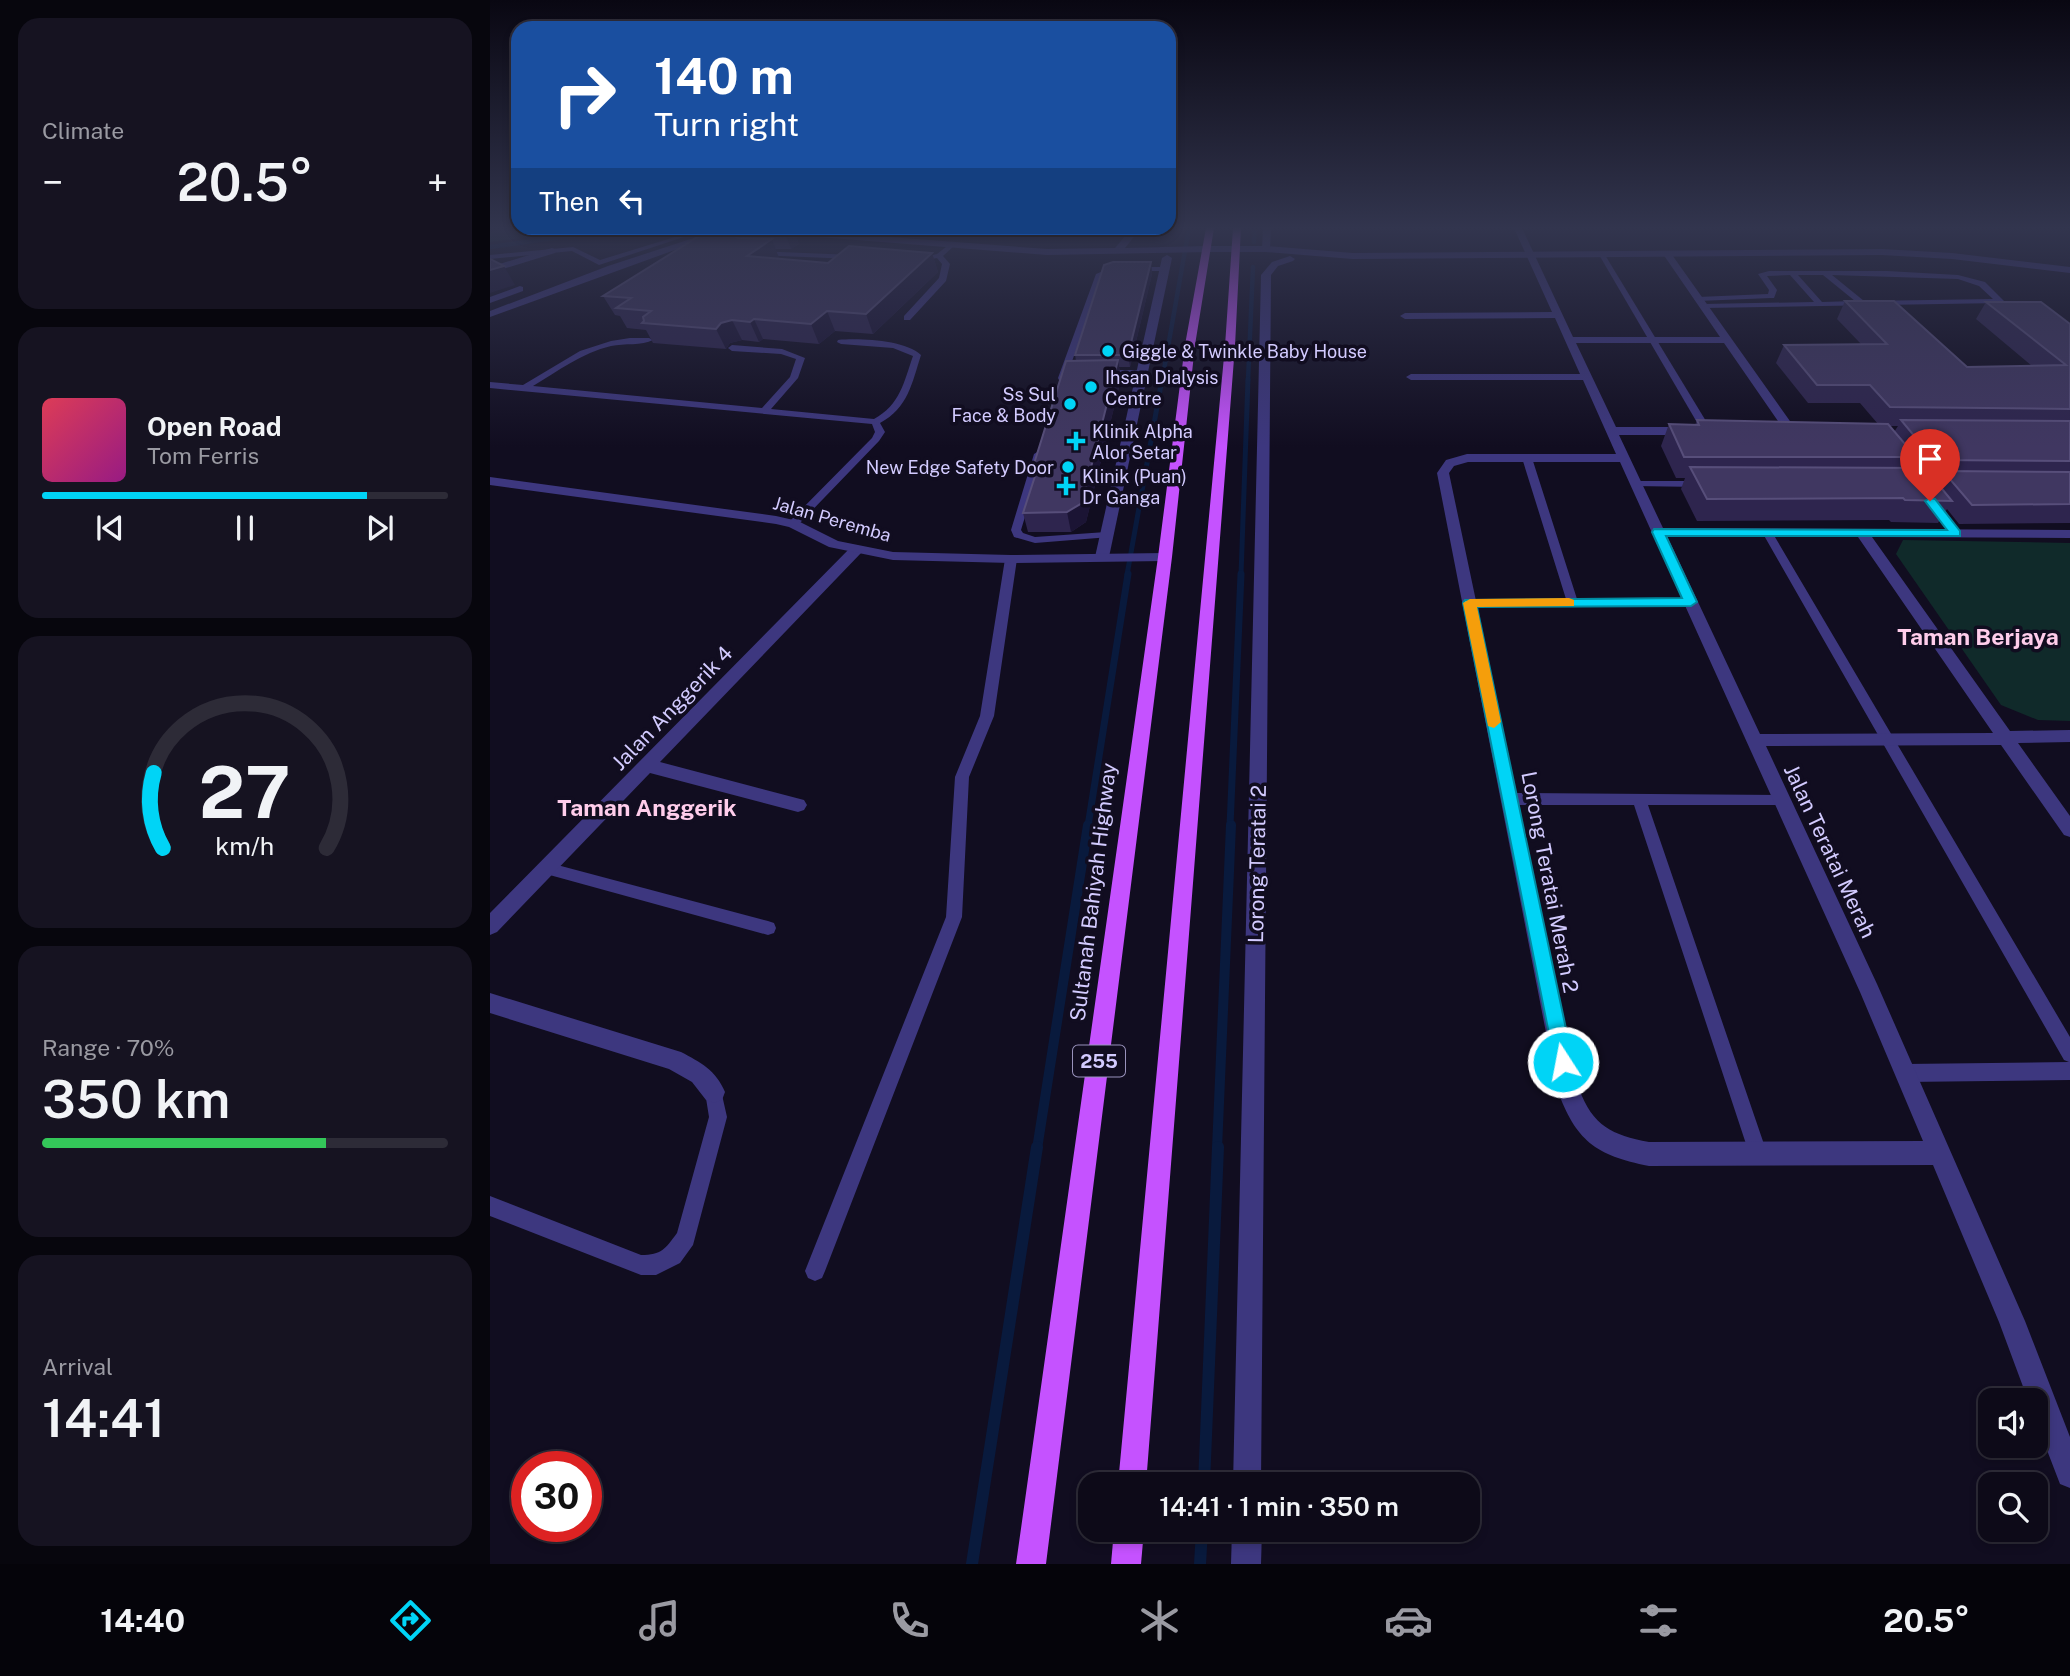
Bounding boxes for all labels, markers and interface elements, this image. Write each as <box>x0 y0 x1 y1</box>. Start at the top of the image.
text: 140 m <box>654 47 794 105</box>
icon: right <box>539 49 630 140</box>
text: Turn right <box>654 106 799 143</box>
text: Climate <box>42 117 124 144</box>
text: 20.5° <box>177 152 313 213</box>
text: − <box>42 160 63 205</box>
text: + <box>427 160 448 205</box>
icon: left <box>613 182 651 220</box>
text: Then <box>539 186 599 217</box>
place label: Giggle & Twinkle Baby House <box>1122 341 1367 362</box>
marker: Giggle & Twinkle Baby House <box>1100 343 1116 359</box>
place label: Ihsan Dialysis Centre <box>1105 367 1218 409</box>
marker: Ihsan Dialysis Centre <box>1083 379 1099 395</box>
place label: Ss Sul Face & Body <box>952 384 1056 426</box>
marker: Ss Sul Face & Body <box>1062 396 1078 412</box>
text: Open Road <box>147 411 282 442</box>
place label: Klinik Alpha Alor Setar <box>1092 421 1193 463</box>
pin <box>1900 429 1960 501</box>
marker: Klinik Alpha Alor Setar <box>1066 431 1086 451</box>
icon: arrive <box>1911 440 1949 478</box>
text: Tom Ferris <box>147 442 259 469</box>
place label: New Edge Safety Door <box>866 457 1054 478</box>
marker: New Edge Safety Door <box>1060 459 1076 475</box>
place label: Klinik (Puan) Dr Ganga <box>1082 466 1187 508</box>
marker: Klinik (Puan) Dr Ganga <box>1056 476 1076 496</box>
street label: Jalan Peremba <box>771 492 893 546</box>
icon: previous <box>91 509 129 547</box>
icon: pause <box>226 509 264 547</box>
icon: next <box>361 509 399 547</box>
district label: Taman Berjaya <box>1897 623 2059 650</box>
street label: Jalan Anggerik 4 <box>606 641 738 775</box>
text: 27 <box>199 749 291 834</box>
street label: Jalan Teratai Merah <box>1779 760 1881 942</box>
street label: Sultanah Bahiyah Highway <box>1065 761 1121 1023</box>
street label: Lorong Teratai Merah 2 <box>1516 769 1584 995</box>
street label: Lorong Teratai 2 <box>1243 785 1271 943</box>
district label: Taman Anggerik <box>557 794 737 821</box>
text: km/h <box>216 831 274 861</box>
position arrow <box>1526 1025 1600 1099</box>
text: Range · 70% <box>42 1034 175 1061</box>
road number: 255 <box>1073 1046 1125 1077</box>
text: 350 km <box>42 1069 230 1130</box>
text: Arrival <box>42 1353 113 1380</box>
text: 14:41 <box>42 1388 165 1449</box>
map controls <box>1978 1388 2048 1542</box>
button: sound <box>1978 1388 2048 1458</box>
speed limit sign: 30 <box>511 1451 602 1542</box>
button: search <box>1978 1472 2048 1542</box>
text: 14:41 · 1 min · 350 m <box>1159 1491 1399 1522</box>
icon: directions <box>386 1596 435 1645</box>
icon: music <box>635 1596 684 1645</box>
icon: phone <box>885 1596 934 1645</box>
icon: climate <box>1135 1596 1184 1645</box>
icon: car <box>1384 1596 1433 1645</box>
icon: filters <box>1634 1596 1683 1645</box>
text: 14:40 <box>100 1602 185 1639</box>
text: 20.5° <box>1883 1602 1970 1639</box>

